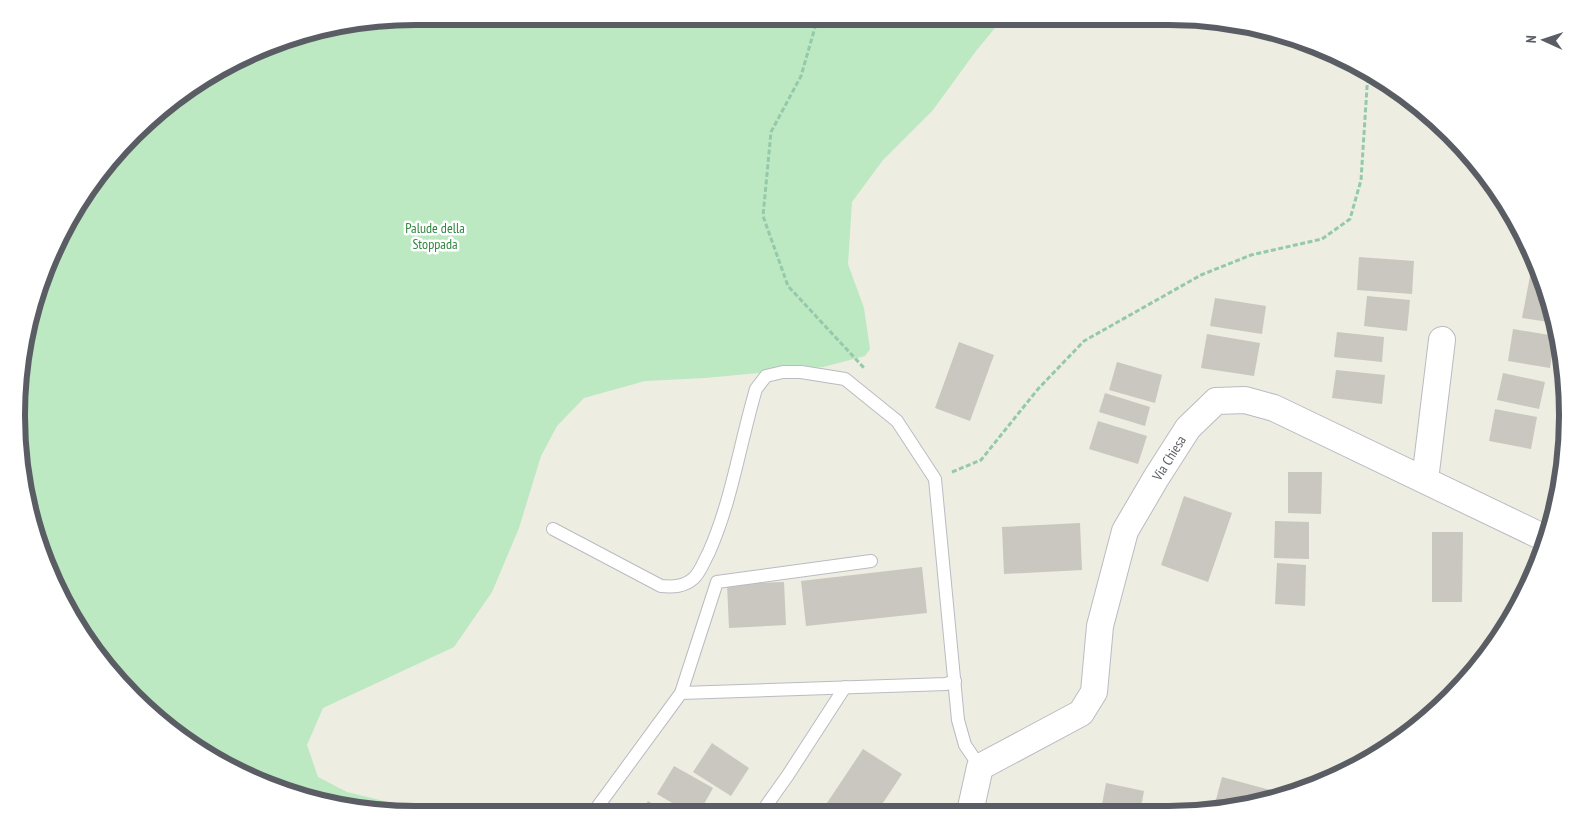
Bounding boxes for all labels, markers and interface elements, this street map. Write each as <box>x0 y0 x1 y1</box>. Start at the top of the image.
north arrow <box>1519 15 1569 65</box>
text: N <box>1522 35 1540 44</box>
park label: Palude della Stoppada <box>405 219 465 253</box>
street label: Via Chiesa <box>1148 432 1190 485</box>

